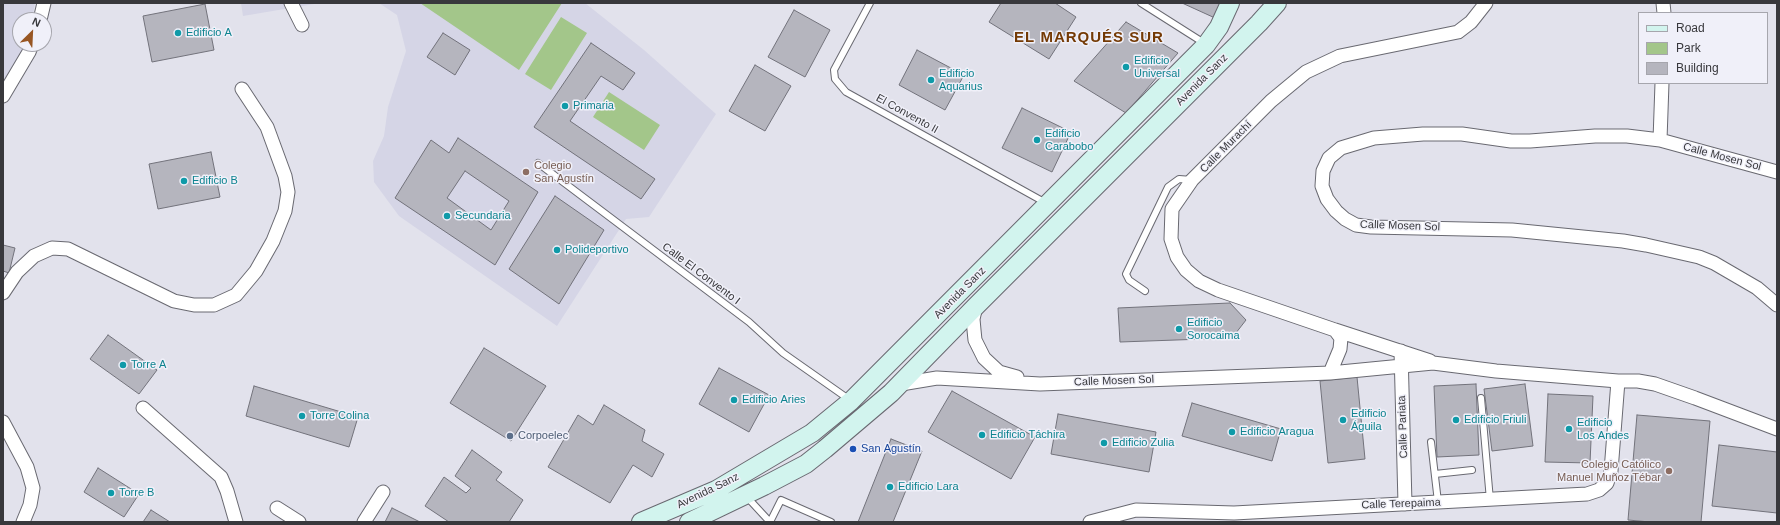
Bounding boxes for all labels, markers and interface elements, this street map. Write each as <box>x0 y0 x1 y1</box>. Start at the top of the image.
north arrow <box>12 12 52 52</box>
legend <box>1638 12 1768 84</box>
text: N <box>30 15 43 29</box>
text: Road <box>1676 21 1705 35</box>
place label: Edificio A <box>186 26 232 40</box>
marker: Edificio A <box>173 28 183 38</box>
district label: EL MARQUÉS SUR <box>1014 29 1164 47</box>
text: Park <box>1676 41 1701 55</box>
street label: Avenida Sanz <box>1173 51 1231 109</box>
place label: Edificio Universal <box>1134 54 1180 80</box>
text: Building <box>1676 61 1719 75</box>
marker: Edificio Universal <box>1121 62 1131 72</box>
place label: Edificio Aquarius <box>939 67 982 93</box>
marker: Edificio Aquarius <box>926 75 936 85</box>
street label: El Convento II <box>874 91 940 137</box>
place label: Primaria <box>573 99 614 113</box>
marker: Primaria <box>560 101 570 111</box>
street label: Calle Murachí <box>1197 118 1255 176</box>
place label: Edificio Carabobo <box>1045 127 1093 153</box>
marker: Edificio Carabobo <box>1032 135 1042 145</box>
street label: Calle Mosen Sol <box>1682 140 1762 174</box>
place label: Colegio San Agustín <box>534 159 594 185</box>
marker: Colegio San Agustín <box>521 167 531 177</box>
place label: Edificio B <box>192 174 238 188</box>
marker: Edificio B <box>179 176 189 186</box>
place label: Secundaria <box>455 209 511 223</box>
marker: Secundaria <box>442 211 452 221</box>
street label: Calle Mosen Sol <box>1360 218 1440 234</box>
street label: Calle El Convento I <box>659 240 743 308</box>
place label: Polideportivo <box>565 243 629 257</box>
marker: Polideportivo <box>552 245 562 255</box>
street label: Avenida Sanz <box>931 264 989 322</box>
place label: Edificio Sorocaima <box>1187 316 1240 342</box>
marker: Edificio Sorocaima <box>1174 324 1184 334</box>
place label: Torre A <box>131 358 166 372</box>
marker: Torre A <box>118 360 128 370</box>
street label: Calle Mosen Sol <box>1074 373 1154 389</box>
place label: Edificio Aries <box>742 393 806 407</box>
marker: Edificio Aries <box>729 395 739 405</box>
street label: Calle Pariata <box>1395 395 1411 459</box>
place label: Edificio Águila <box>1351 407 1386 433</box>
place label: Torre Colina <box>310 409 369 423</box>
marker: Torre Colina <box>297 411 307 421</box>
place label: Edificio Friuli <box>1464 413 1526 427</box>
marker: Edificio Águila <box>1338 415 1348 425</box>
marker: Edificio Friuli <box>1451 415 1461 425</box>
place label: Edificio Los Andes <box>1577 416 1629 442</box>
marker: Edificio Los Andes <box>1564 424 1574 434</box>
place label: Edificio Aragua <box>1240 425 1314 439</box>
marker: Edificio Aragua <box>1227 427 1237 437</box>
place label: Edificio Táchira <box>990 428 1065 442</box>
place label: Corpoelec <box>518 429 568 443</box>
marker: Edificio Táchira <box>977 430 987 440</box>
marker: Corpoelec <box>505 431 515 441</box>
place label: Edificio Zulia <box>1112 436 1174 450</box>
marker: Edificio Zulia <box>1099 438 1109 448</box>
place label: San Agustín <box>861 442 921 456</box>
marker: San Agustín <box>848 444 858 454</box>
place label: Colegio Católico Manuel Muñoz Tébar <box>1557 458 1661 484</box>
marker: Colegio Católico Manuel Muñoz Tébar <box>1664 466 1674 476</box>
street label: Avenida Sanz <box>675 470 741 512</box>
place label: Edificio Lara <box>898 480 959 494</box>
marker: Edificio Lara <box>885 482 895 492</box>
place label: Torre B <box>119 486 154 500</box>
marker: Torre B <box>106 488 116 498</box>
street label: Calle Terepaima <box>1361 496 1441 512</box>

